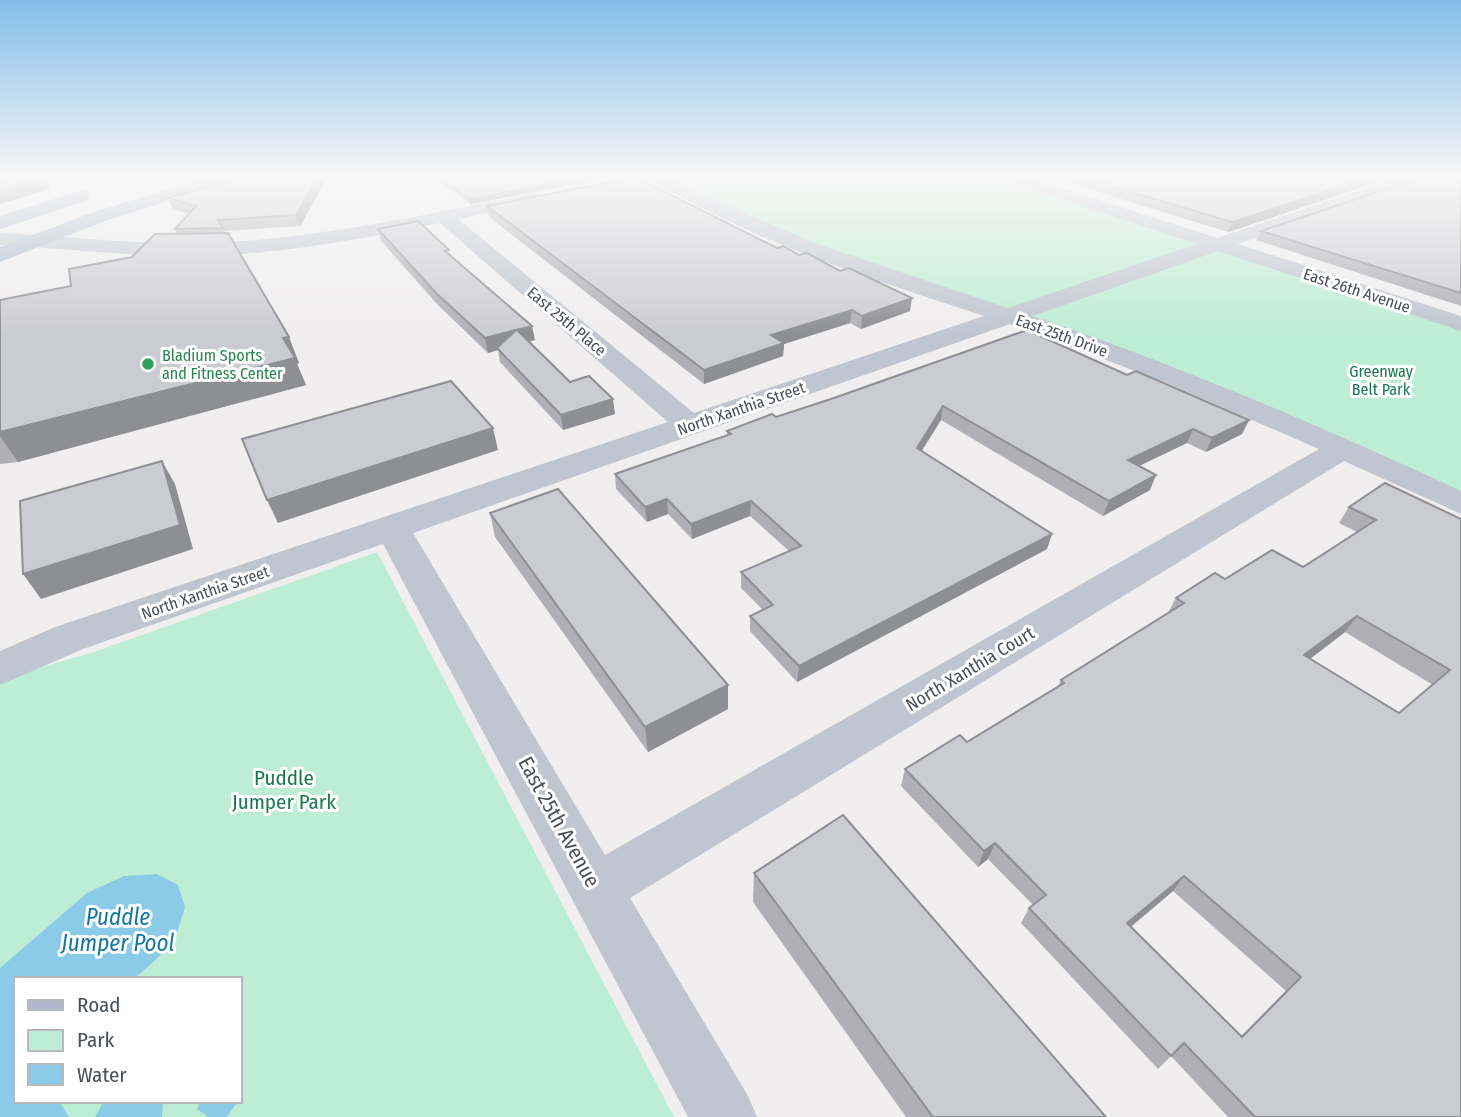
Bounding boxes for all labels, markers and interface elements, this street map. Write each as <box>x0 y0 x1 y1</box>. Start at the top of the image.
street label: East 26th Avenue <box>1301 264 1413 317</box>
street label: East 25th Place <box>523 283 610 360</box>
street label: East 25th Drive <box>1013 310 1110 361</box>
place label: Bladium Sports and Fitness Center <box>162 346 283 383</box>
marker: Bladium Sports and Fitness Center <box>140 356 156 372</box>
park label: Greenway Belt Park <box>1349 362 1414 399</box>
street label: North Xanthia Street <box>675 377 808 439</box>
street label: North Xanthia Street <box>139 561 272 623</box>
street label: North Xanthia Court <box>902 622 1038 716</box>
street label: East 25th Avenue <box>512 752 606 892</box>
park label: Puddle Jumper Park <box>232 765 336 815</box>
water label: Puddle Jumper Pool <box>59 903 175 957</box>
legend <box>14 977 242 1103</box>
text: Road <box>77 992 121 1018</box>
text: Park <box>77 1027 115 1053</box>
text: Water <box>77 1062 127 1088</box>

